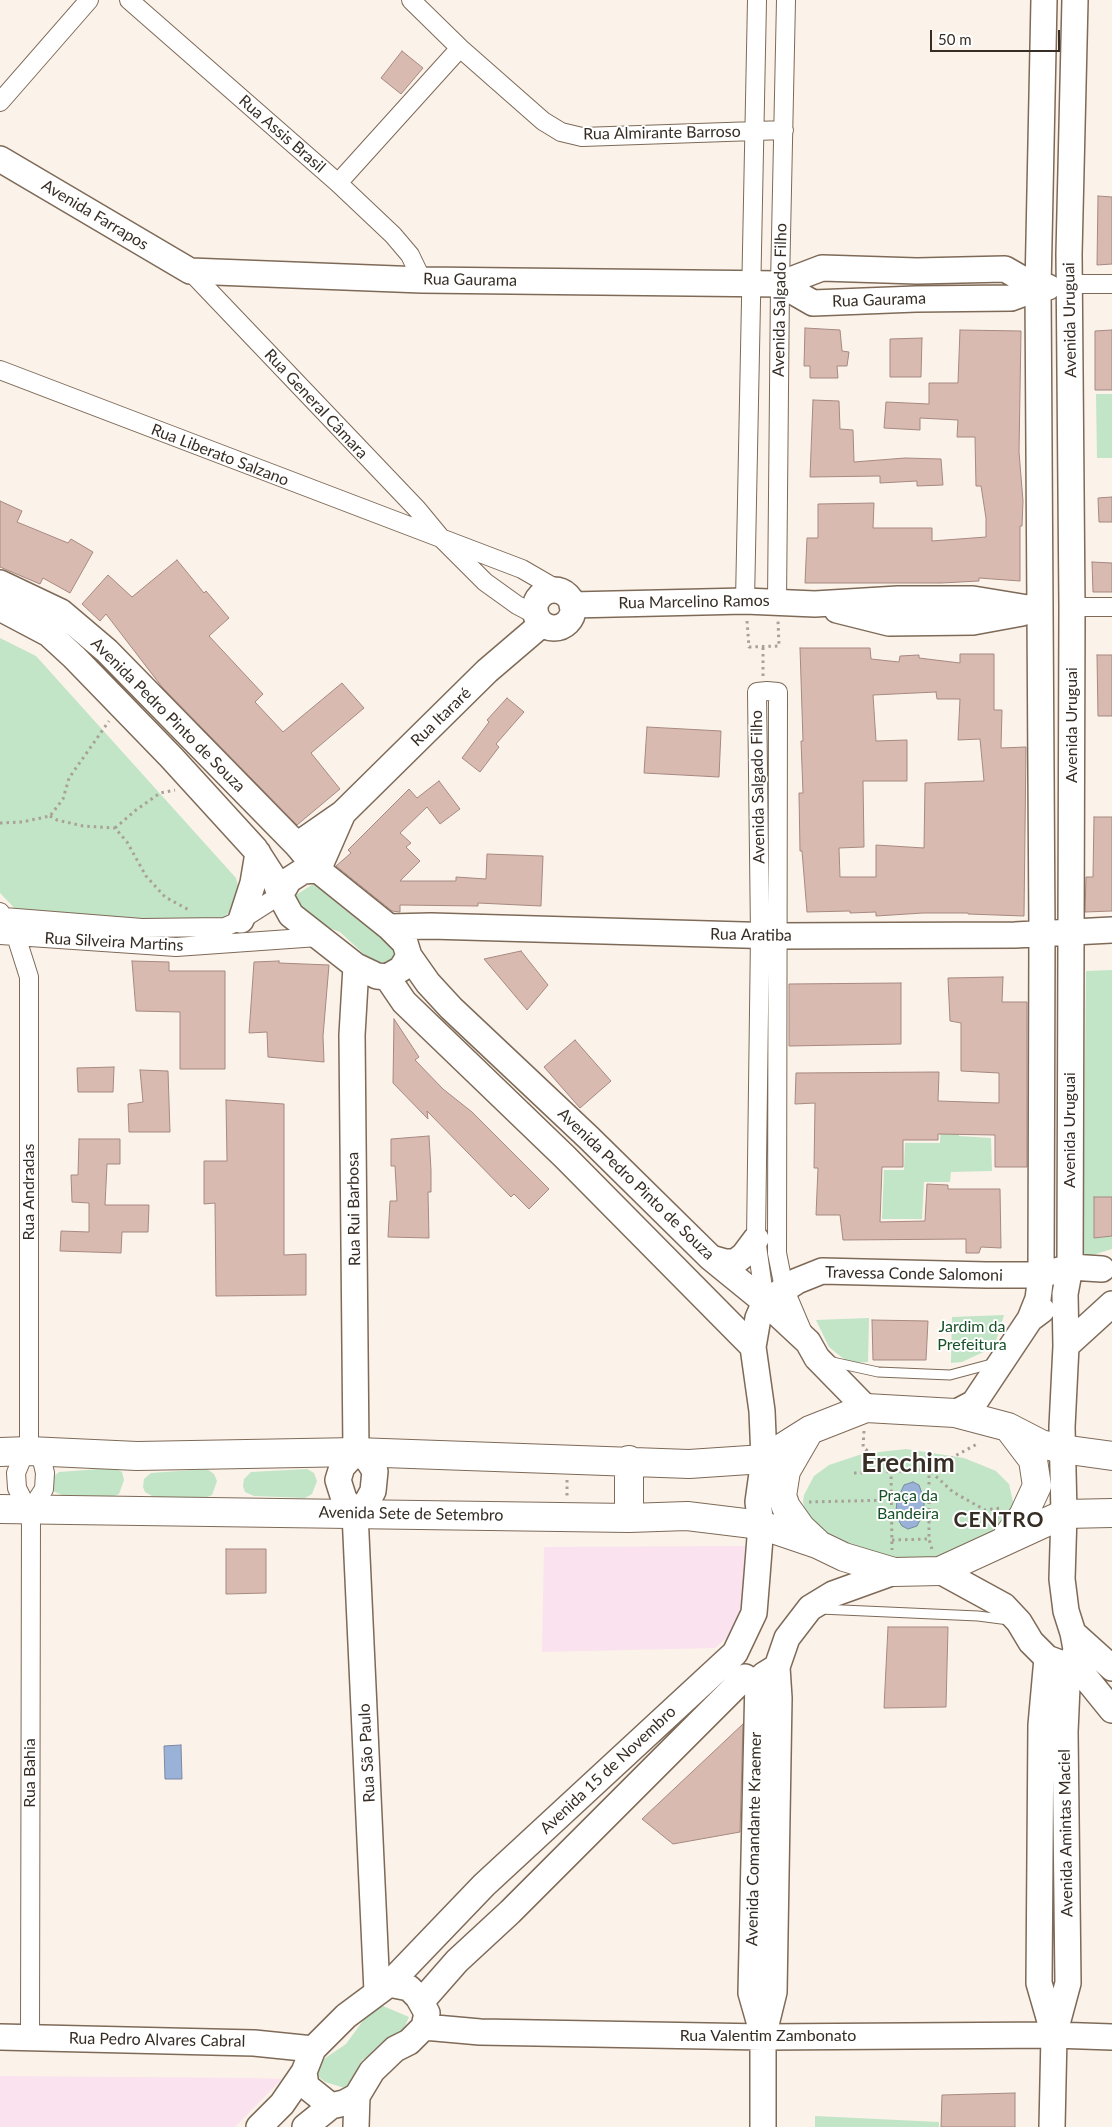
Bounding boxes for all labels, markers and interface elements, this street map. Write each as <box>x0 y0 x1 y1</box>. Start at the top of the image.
scale bar <box>932 20 1062 52</box>
text: 50 m <box>938 30 972 48</box>
street label: Rua Assis Brasil <box>235 91 329 177</box>
street label: Rua Almirante Barroso <box>583 122 741 144</box>
street label: Avenida Farrapos <box>38 176 152 254</box>
street label: Avenida Salgado Filho <box>769 223 791 377</box>
street label: Avenida Uruguai <box>1059 262 1081 378</box>
street label: Rua Gaurama <box>423 270 517 290</box>
street label: Rua Gaurama <box>832 289 926 311</box>
street label: Rua General Câmara <box>260 345 372 463</box>
street label: Rua Liberato Salzano <box>148 420 292 490</box>
street label: Rua Marcelino Ramos <box>618 591 770 613</box>
street label: Avenida Pedro Pinto de Souza <box>87 634 249 796</box>
street label: Avenida Uruguai <box>1062 667 1082 783</box>
street label: Rua Itararé <box>407 684 475 750</box>
street label: Avenida Salgado Filho <box>747 710 769 864</box>
street label: Rua Aratiba <box>710 925 792 945</box>
street label: Rua Silveira Martins <box>44 929 184 955</box>
street label: Avenida Uruguai <box>1060 1072 1080 1188</box>
street label: Avenida Pedro Pinto de Souza <box>554 1104 718 1264</box>
street label: Rua Andradas <box>19 1144 39 1240</box>
street label: Rua Rui Barbosa <box>343 1152 365 1266</box>
street label: Travessa Conde Salomoni <box>825 1263 1003 1285</box>
park label: Jardim da Prefeitura <box>937 1317 1007 1355</box>
district label: Erechim <box>861 1448 955 1480</box>
park label: Praça da Bandeira <box>877 1486 939 1524</box>
street label: Avenida Sete de Setembro <box>318 1503 504 1525</box>
district label: CENTRO <box>953 1507 1045 1533</box>
street label: Avenida 15 de Novembro <box>536 1702 680 1838</box>
street label: Rua São Paulo <box>355 1703 379 1803</box>
street label: Avenida Comandante Kraemer <box>743 1732 765 1946</box>
street label: Rua Bahia <box>20 1738 40 1808</box>
street label: Avenida Amintas Maciel <box>1055 1749 1077 1917</box>
street label: Rua Valentim Zambonato <box>680 2026 856 2046</box>
street label: Rua Pedro Alvares Cabral <box>69 2029 245 2051</box>

